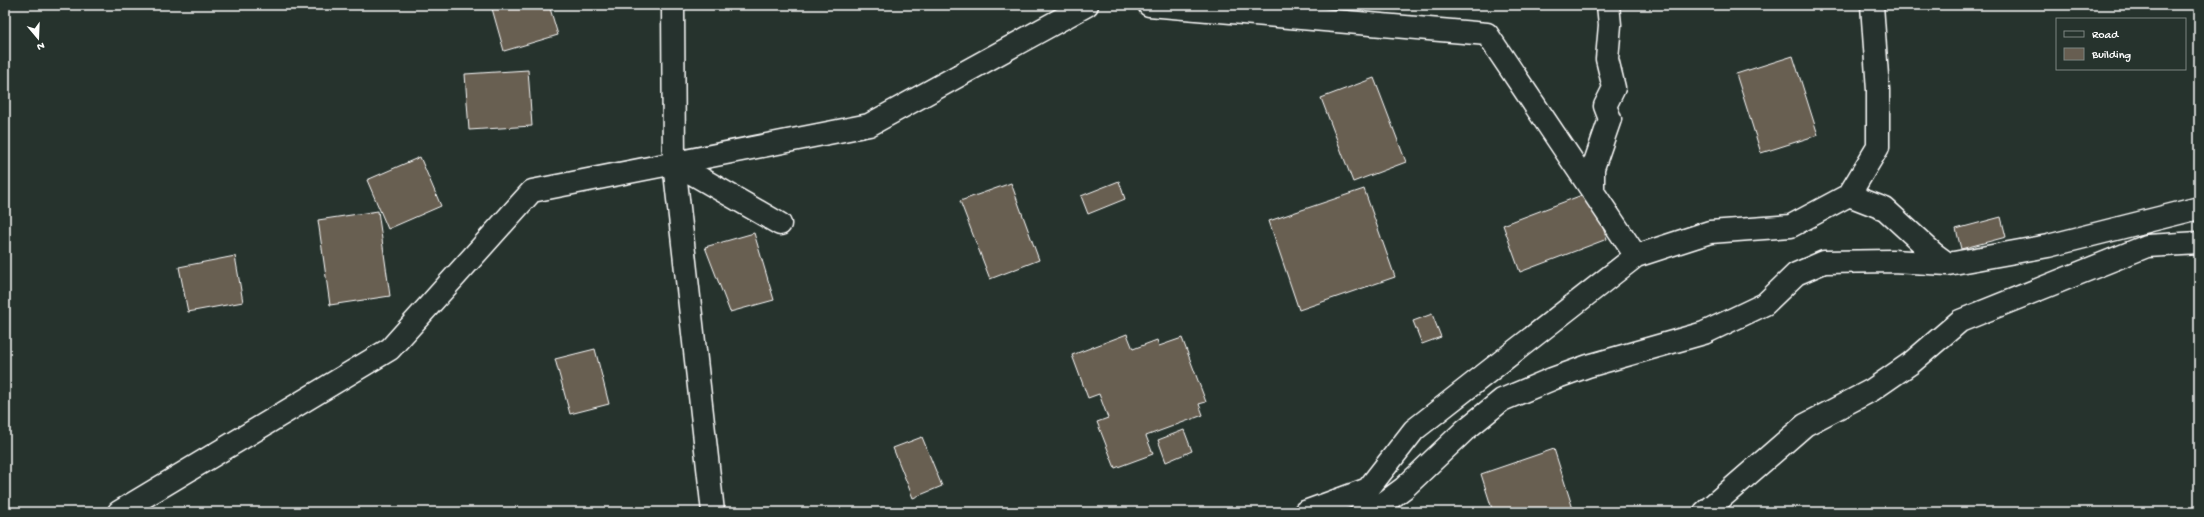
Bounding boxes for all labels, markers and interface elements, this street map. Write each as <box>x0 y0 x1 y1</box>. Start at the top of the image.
north arrow <box>18 18 58 58</box>
legend <box>2056 18 2186 70</box>
text: Road <box>2092 29 2119 43</box>
text: N <box>35 39 46 52</box>
text: Building <box>2091 49 2131 63</box>

